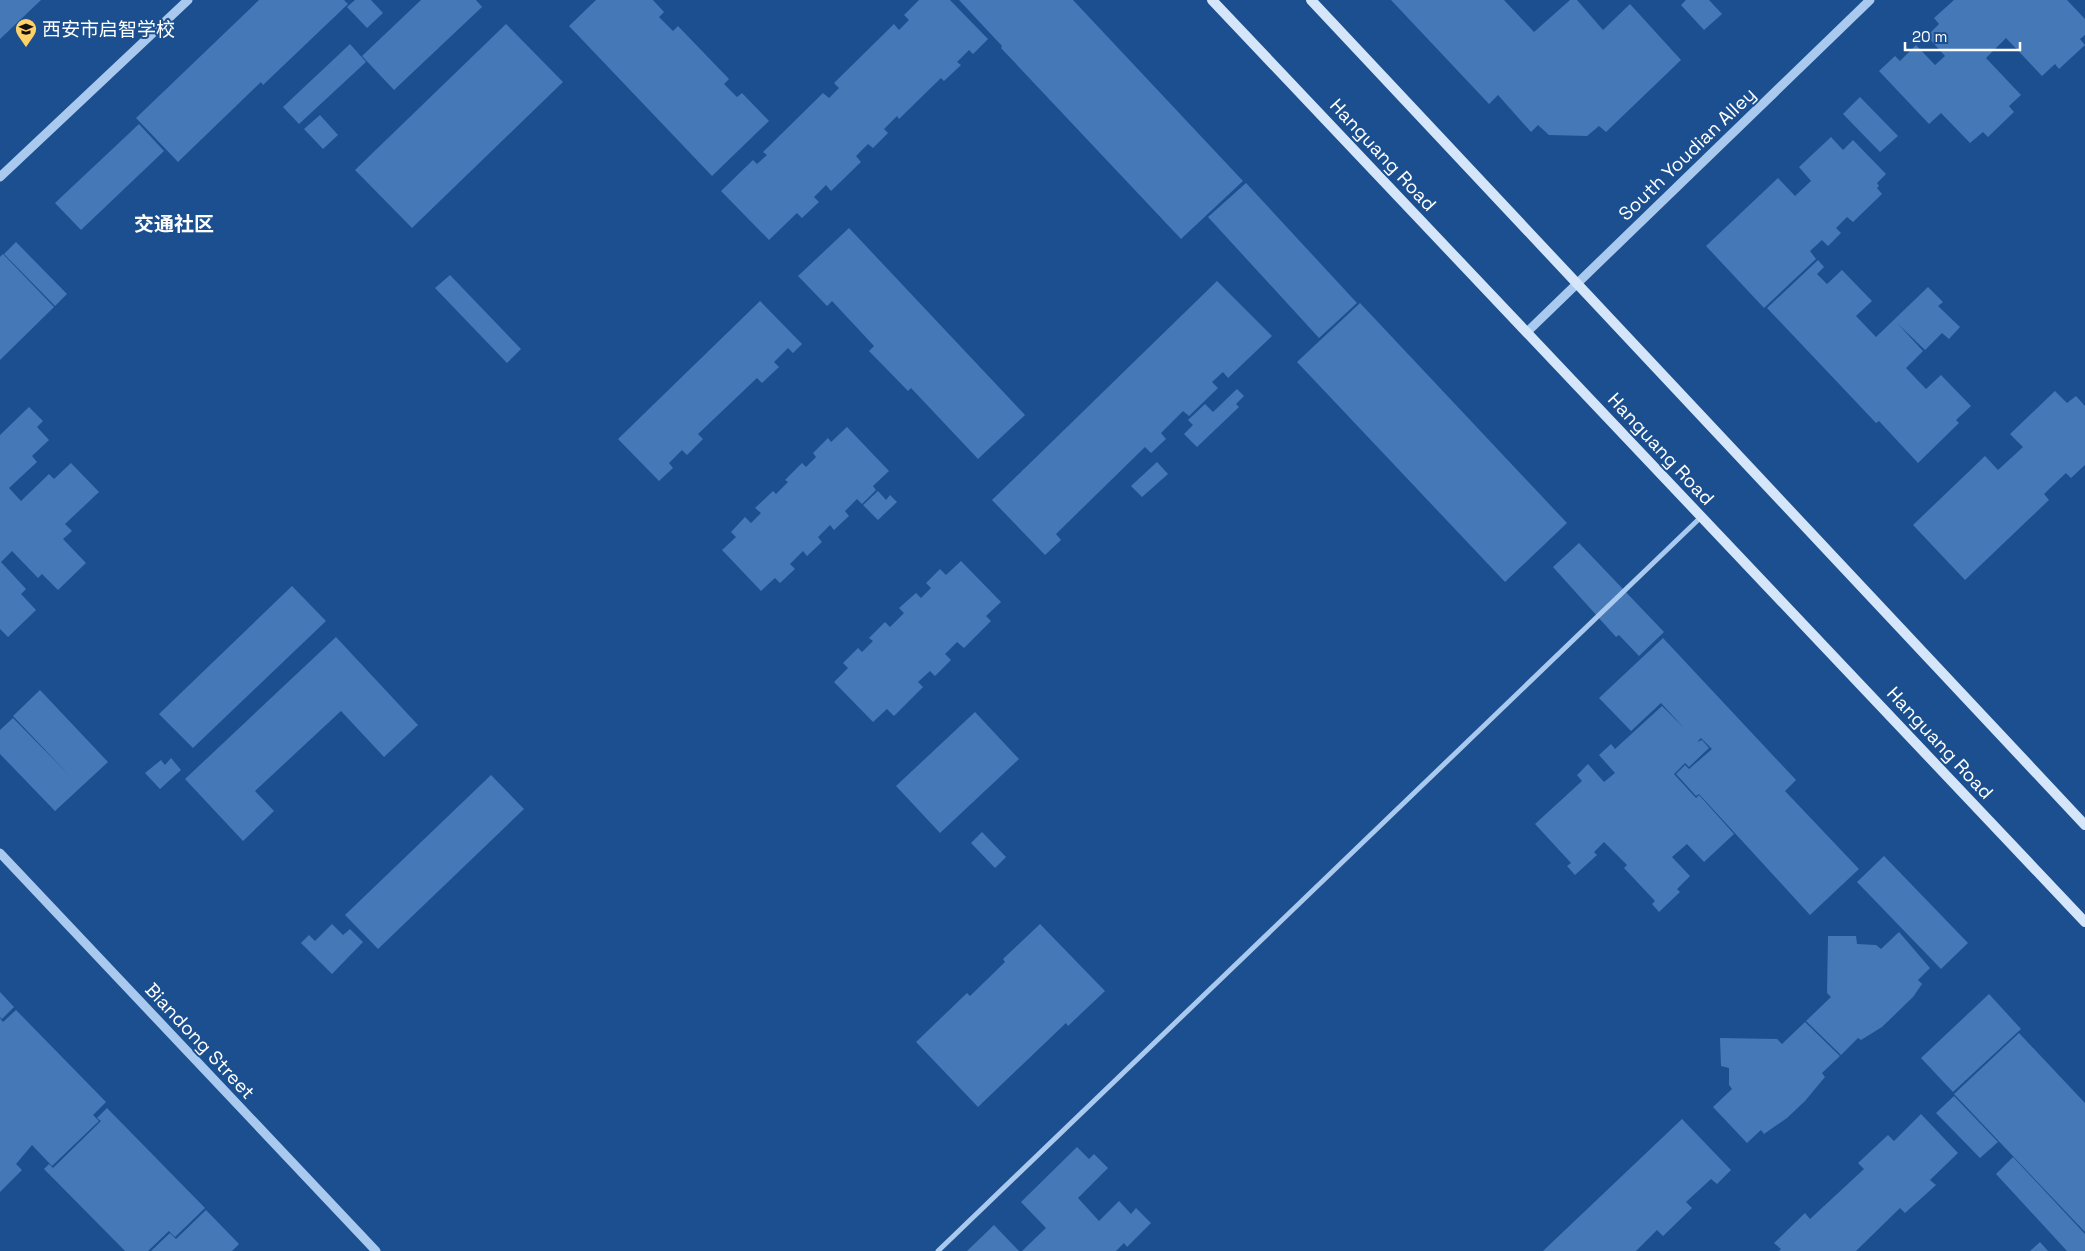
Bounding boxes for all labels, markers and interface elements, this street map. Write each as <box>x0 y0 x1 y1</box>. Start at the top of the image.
school or university icon: 西安市启智学校 <box>14 17 38 48</box>
place label: 西安市启智学校 <box>42 17 175 42</box>
scale bar <box>1905 20 2020 52</box>
text: 20 m <box>1912 27 1947 46</box>
street label: South Youdian Alley <box>1613 82 1761 226</box>
street label: Hanguang Road <box>1324 93 1442 217</box>
district label: 交通社区 <box>134 211 214 237</box>
street label: Hanguang Road <box>1602 387 1720 511</box>
street label: Hanguang Road <box>1881 681 1999 805</box>
street label: Biandong Street <box>140 977 260 1105</box>

